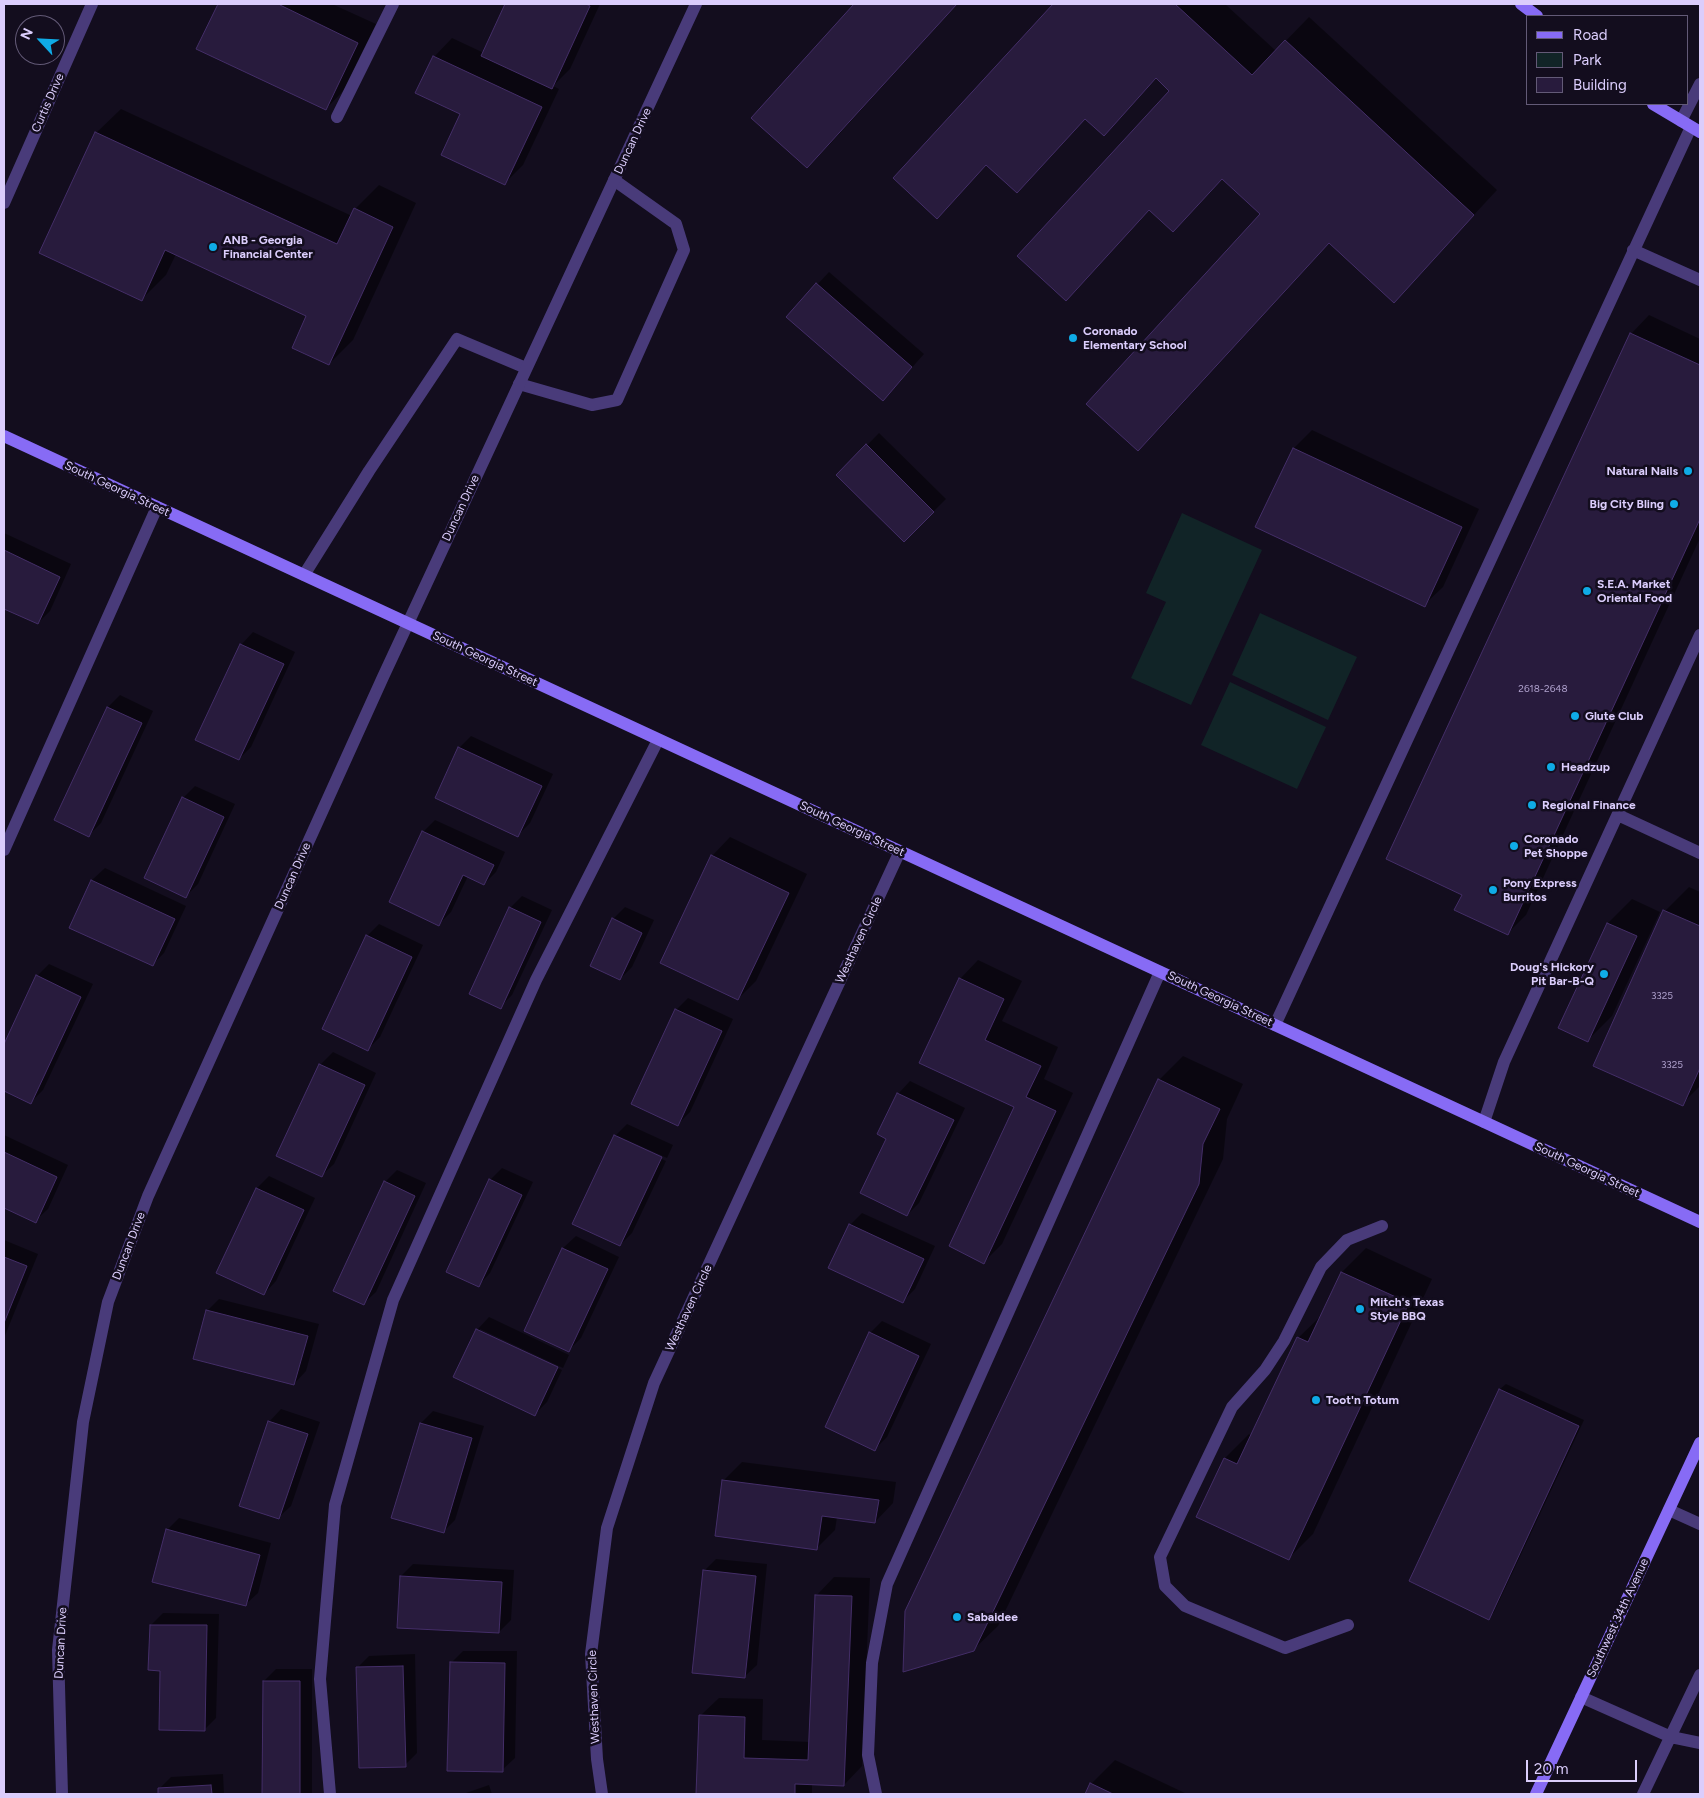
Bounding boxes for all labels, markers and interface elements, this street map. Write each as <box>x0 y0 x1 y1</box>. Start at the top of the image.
north arrow <box>15 15 65 65</box>
legend <box>1526 15 1689 105</box>
text: N <box>17 25 37 42</box>
text: Road <box>1573 26 1608 44</box>
text: Park <box>1573 51 1602 69</box>
street label: Curtis Drive <box>29 71 67 135</box>
text: Building <box>1573 76 1627 94</box>
street label: Duncan Drive <box>611 105 655 177</box>
place label: ANB - Georgia Financial Center <box>223 233 313 261</box>
marker: ANB - Georgia Financial Center <box>207 241 219 253</box>
place label: Coronado Elementary School <box>1083 324 1187 352</box>
marker: Coronado Elementary School <box>1067 332 1079 344</box>
street label: South Georgia Street <box>62 458 172 520</box>
place label: Natural Nails <box>1607 464 1678 478</box>
marker: Natural Nails <box>1682 465 1694 477</box>
street label: Duncan Drive <box>439 472 483 544</box>
place label: Big City Bling <box>1590 497 1664 511</box>
marker: Big City Bling <box>1668 498 1680 510</box>
place label: S.E.A. Market Oriental Food <box>1597 577 1672 605</box>
marker: S.E.A. Market Oriental Food <box>1581 585 1593 597</box>
street label: South Georgia Street <box>430 628 540 690</box>
house number: 2618-2648 <box>1518 683 1568 695</box>
place label: Glute Club <box>1585 709 1644 723</box>
marker: Glute Club <box>1569 710 1581 722</box>
place label: Headzup <box>1561 760 1610 774</box>
marker: Headzup <box>1545 761 1557 773</box>
street label: South Georgia Street <box>797 798 907 860</box>
place label: Regional Finance <box>1542 798 1636 812</box>
marker: Regional Finance <box>1526 799 1538 811</box>
place label: Coronado Pet Shoppe <box>1524 832 1588 860</box>
street label: Duncan Drive <box>272 840 314 912</box>
marker: Coronado Pet Shoppe <box>1508 840 1520 852</box>
place label: Pony Express Burritos <box>1503 876 1577 904</box>
marker: Pony Express Burritos <box>1487 884 1499 896</box>
street label: Westhaven Circle <box>833 894 885 986</box>
place label: Doug's Hickory Pit Bar-B-Q <box>1510 960 1594 988</box>
street label: South Georgia Street <box>1165 968 1275 1030</box>
marker: Doug's Hickory Pit Bar-B-Q <box>1598 968 1610 980</box>
house number: 3325 <box>1651 990 1673 1002</box>
house number: 3325 <box>1661 1059 1683 1071</box>
street label: South Georgia Street <box>1532 1139 1642 1201</box>
street label: Duncan Drive <box>109 1210 149 1282</box>
street label: Westhaven Circle <box>663 1262 715 1354</box>
place label: Mitch's Texas Style BBQ <box>1370 1295 1444 1323</box>
marker: Mitch's Texas Style BBQ <box>1354 1303 1366 1315</box>
place label: Toot'n Totum <box>1326 1393 1399 1407</box>
marker: Toot'n Totum <box>1310 1394 1322 1406</box>
street label: Southwest 34th Avenue <box>1584 1556 1652 1680</box>
street label: Duncan Drive <box>52 1607 70 1679</box>
place label: Sabaidee <box>967 1610 1018 1624</box>
marker: Sabaidee <box>951 1611 963 1623</box>
street label: Westhaven Circle <box>585 1650 603 1744</box>
scale bar <box>1529 1750 1640 1782</box>
text: 20 m <box>1534 1760 1568 1778</box>

